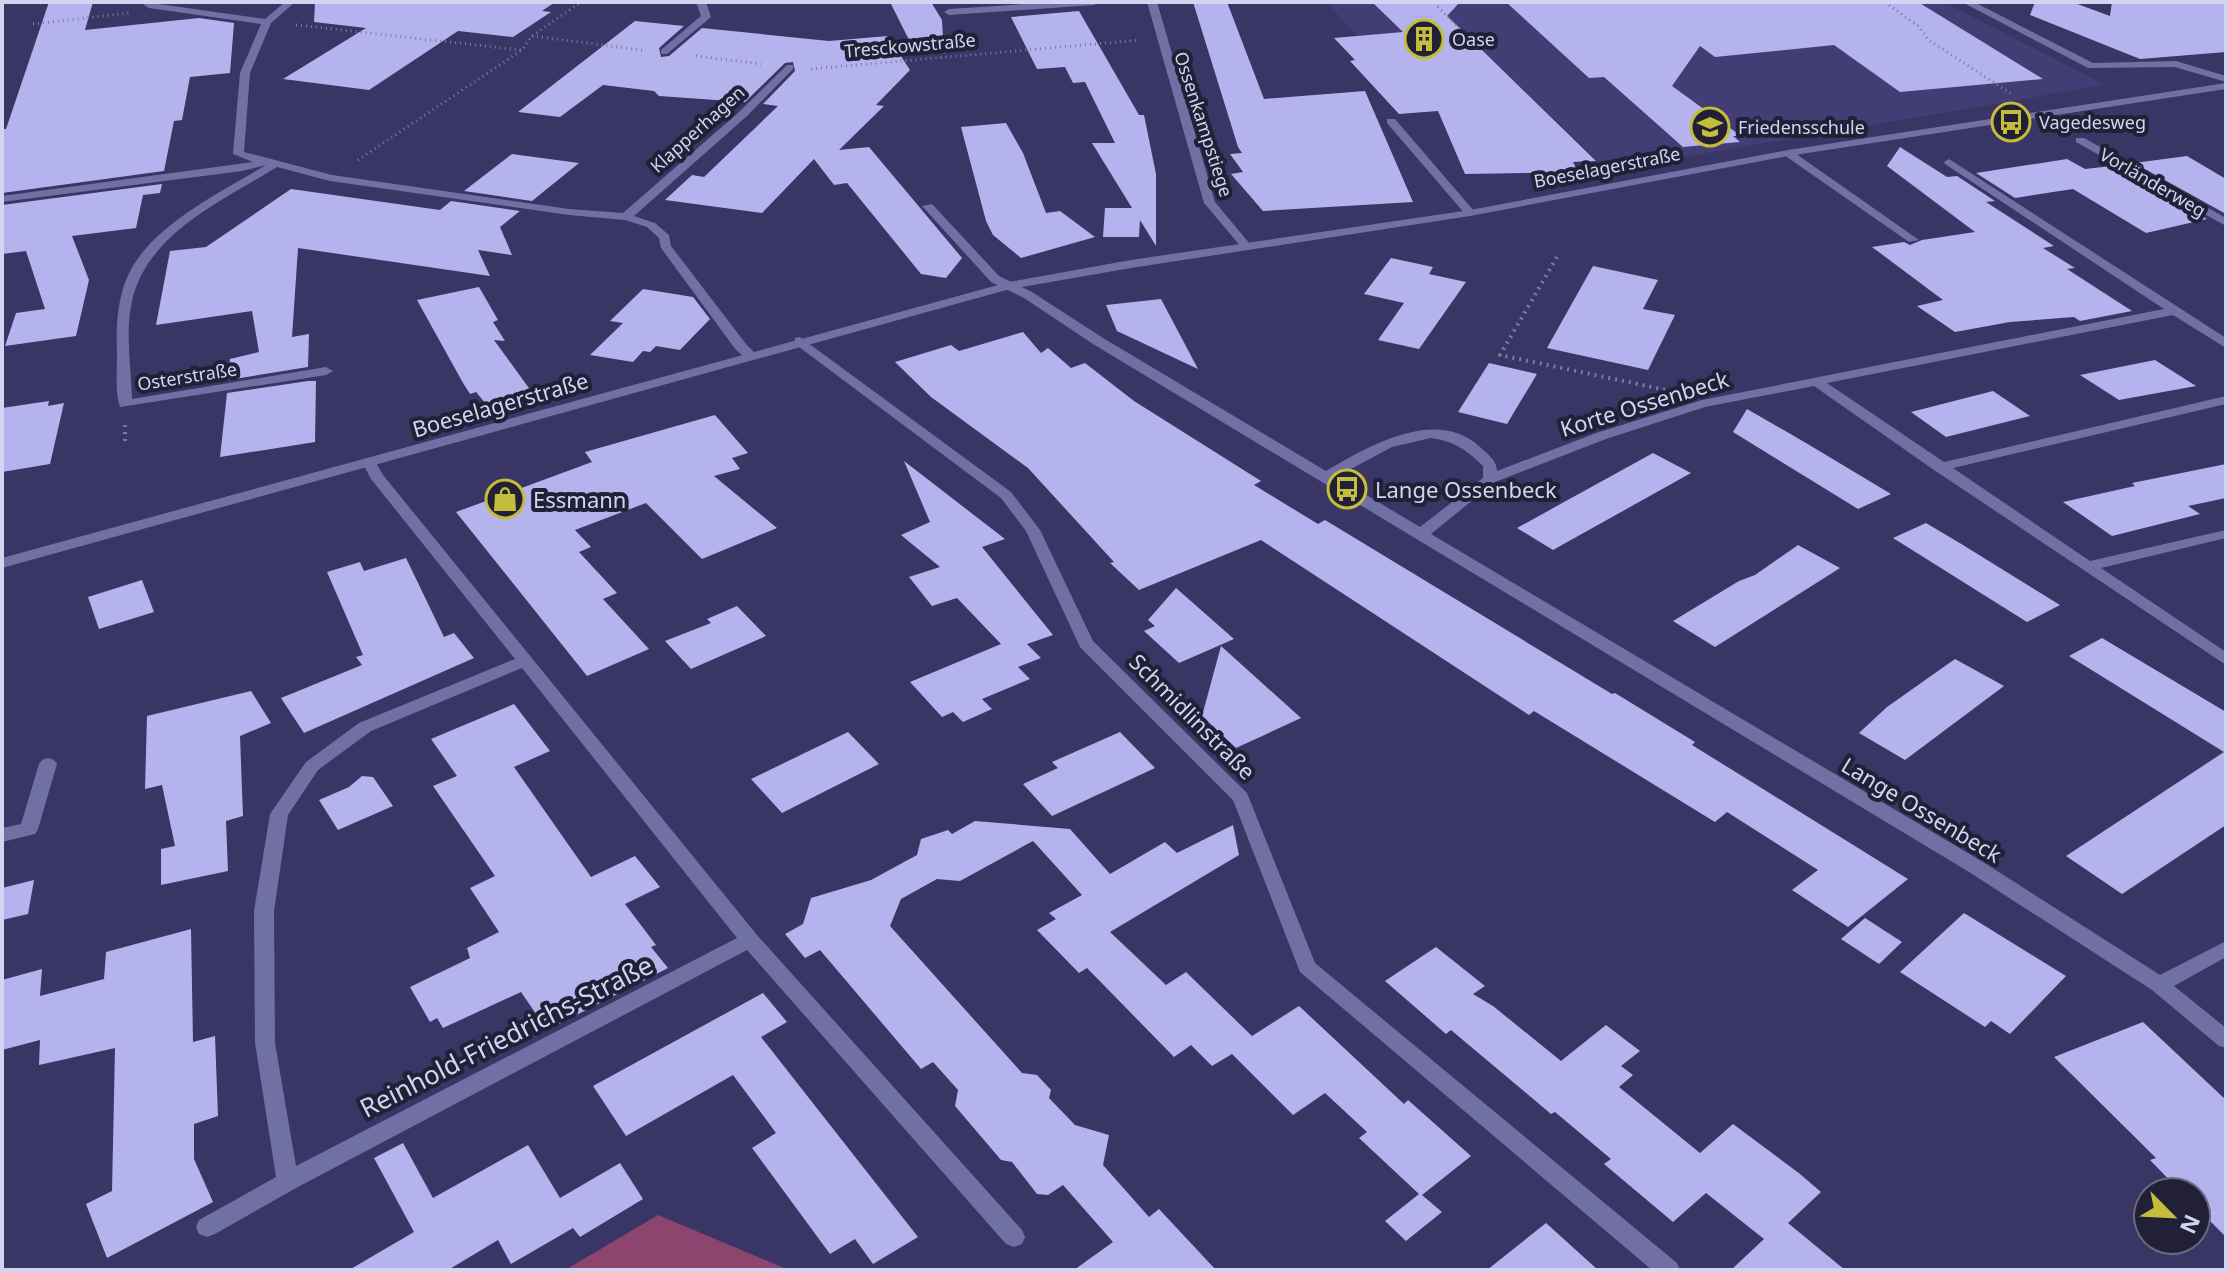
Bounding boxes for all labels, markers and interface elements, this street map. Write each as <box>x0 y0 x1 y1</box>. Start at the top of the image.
building icon: Oase <box>1403 18 1445 60</box>
street label: Tresckowstraße <box>843 27 977 63</box>
place label: Oase <box>1452 27 1495 51</box>
street label: Ossenkampstiege <box>1169 48 1239 200</box>
street label: Klapperhagen <box>645 80 749 178</box>
bus stop icon: Vagedesweg <box>1990 101 2032 143</box>
school or university icon: Friedensschule <box>1689 106 1731 148</box>
place label: Vagedesweg <box>2039 110 2146 134</box>
place label: Friedensschule <box>1738 115 1865 139</box>
street label: Boeselagerstraße <box>1532 141 1682 193</box>
street label: Vorländerweg <box>2096 142 2210 222</box>
street label: Osterstraße <box>135 356 239 396</box>
street label: Korte Ossenbeck <box>1556 363 1732 443</box>
street label: Boeselagerstraße <box>409 365 591 443</box>
bus stop icon: Lange Ossenbeck <box>1326 468 1368 510</box>
place label: Lange Ossenbeck <box>1375 474 1557 504</box>
shop icon: Essmann <box>484 478 526 520</box>
place label: Essmann <box>533 484 626 514</box>
street label: Schmidlinstraße <box>1123 646 1263 786</box>
street label: Lange Ossenbeck <box>1836 749 2008 869</box>
street label: Reinhold-Friedrichs-Straße <box>353 946 659 1126</box>
north arrow <box>2132 1176 2212 1256</box>
text: N <box>2174 1210 2209 1239</box>

